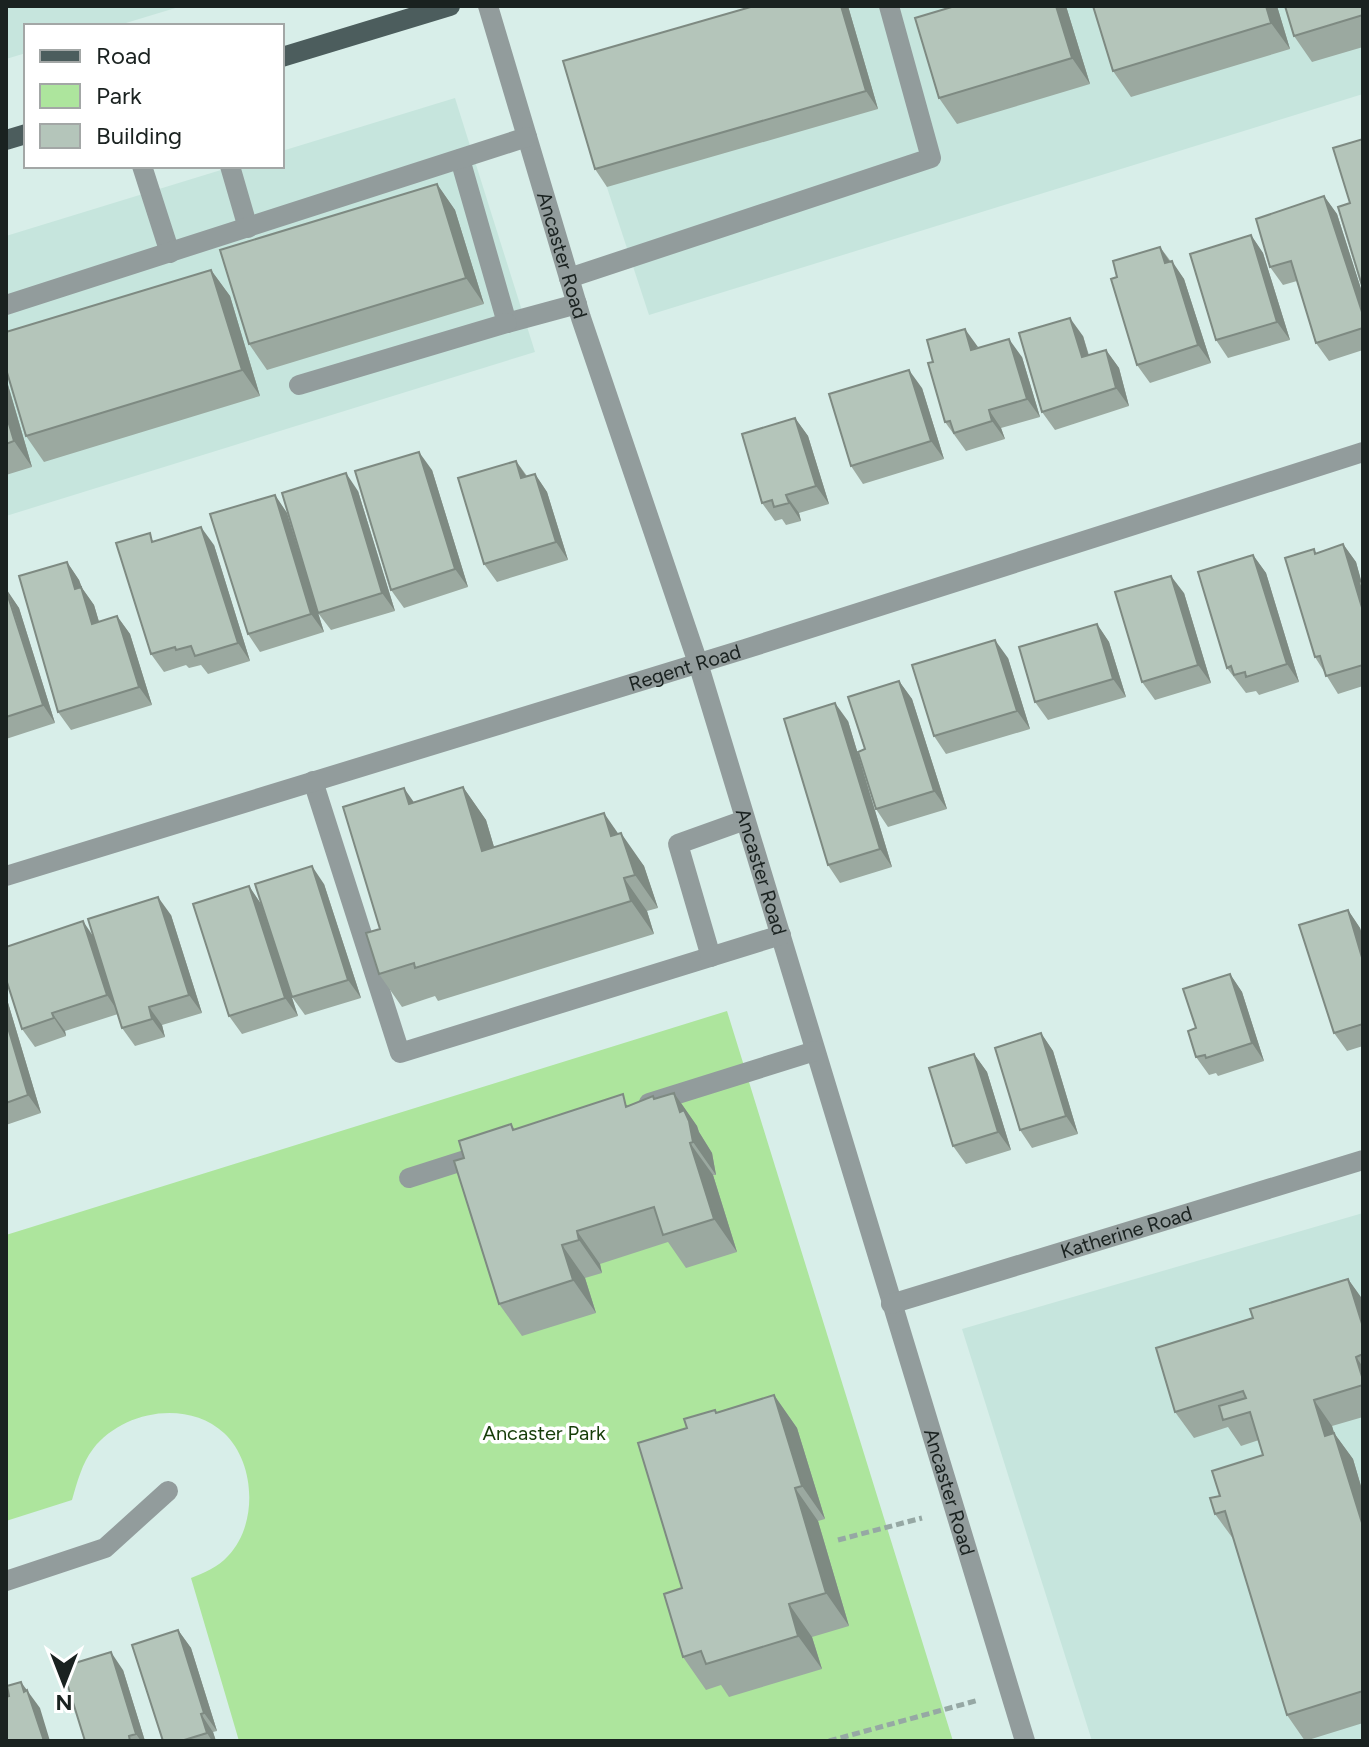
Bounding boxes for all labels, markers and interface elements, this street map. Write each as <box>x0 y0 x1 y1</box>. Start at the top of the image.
legend <box>24 24 284 168</box>
text: Road <box>96 41 151 70</box>
text: Park <box>96 81 142 110</box>
text: Building <box>96 121 182 150</box>
street label: Ancaster Road <box>532 189 593 322</box>
street label: Regent Road <box>626 639 744 696</box>
street label: Ancaster Road <box>731 805 792 938</box>
street label: Katherine Road <box>1058 1201 1195 1264</box>
park label: Ancaster Park <box>482 1421 606 1445</box>
street label: Ancaster Road <box>919 1426 980 1558</box>
north arrow <box>24 1643 104 1723</box>
text: N <box>55 1689 73 1716</box>

